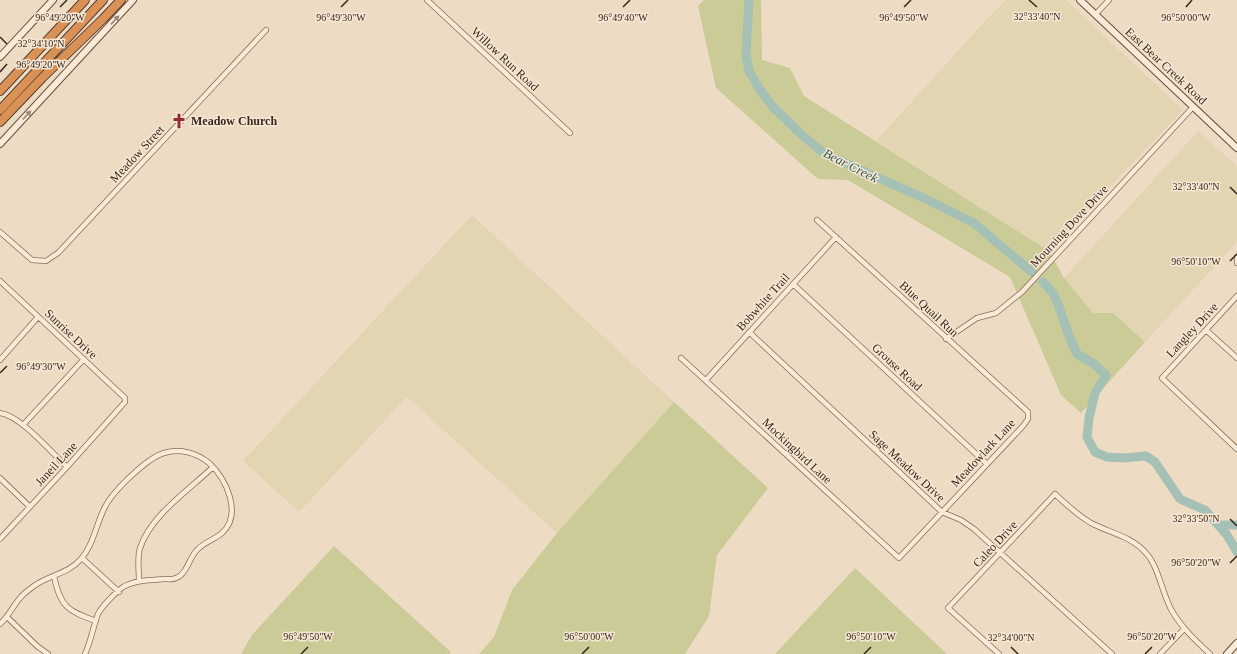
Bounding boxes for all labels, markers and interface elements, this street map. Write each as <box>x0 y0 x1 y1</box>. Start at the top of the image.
text: 32°33'40"N <box>1013 11 1061 22</box>
text: 96°49'20"W <box>35 12 85 23</box>
text: 96°49'30"W <box>316 12 366 23</box>
text: 96°49'40"W <box>598 12 648 23</box>
text: 96°49'50"W <box>879 12 929 23</box>
text: 96°50'00"W <box>1161 12 1211 23</box>
one-way arrow <box>110 15 119 24</box>
street label: Willow Run Road <box>468 24 542 94</box>
street label: East Bear Creek Road <box>1122 25 1210 107</box>
text: 32°34'10"N <box>17 38 65 49</box>
text: 96°49'20"W <box>16 59 66 70</box>
one-way arrow <box>22 110 31 120</box>
church icon: Meadow Church <box>170 112 188 130</box>
place label: Meadow Church <box>191 114 277 128</box>
street label: Meadow Street <box>107 122 167 185</box>
water label: Bear Creek <box>821 145 881 186</box>
text: 32°33'40"N <box>1172 181 1220 192</box>
street label: Mourning Dove Drive <box>1027 182 1111 270</box>
text: 96°50'10"W <box>1171 256 1221 267</box>
street label: Bobwhite Trail <box>734 270 793 334</box>
street label: Blue Quail Run <box>897 278 961 340</box>
street label: Langley Drive <box>1163 300 1221 360</box>
street label: Sunrise Drive <box>42 306 100 362</box>
street label: Grouse Road <box>869 340 925 394</box>
text: 96°49'30"W <box>16 361 66 372</box>
street label: Mockingbird Lane <box>759 415 835 487</box>
street label: Meadowlark Lane <box>948 416 1018 490</box>
street label: Sage Meadow Drive <box>866 427 948 505</box>
street label: Janeil Lane <box>32 439 80 489</box>
text: 32°33'50"N <box>1172 513 1220 524</box>
street label: Caleo Drive <box>970 518 1020 570</box>
text: 96°50'20"W <box>1171 557 1221 568</box>
text: 96°49'50"W <box>283 631 333 642</box>
text: 96°50'00"W <box>564 631 614 642</box>
text: 96°50'10"W <box>846 631 896 642</box>
text: 96°50'20"W <box>1127 631 1177 642</box>
text: 32°34'00"N <box>987 632 1035 643</box>

